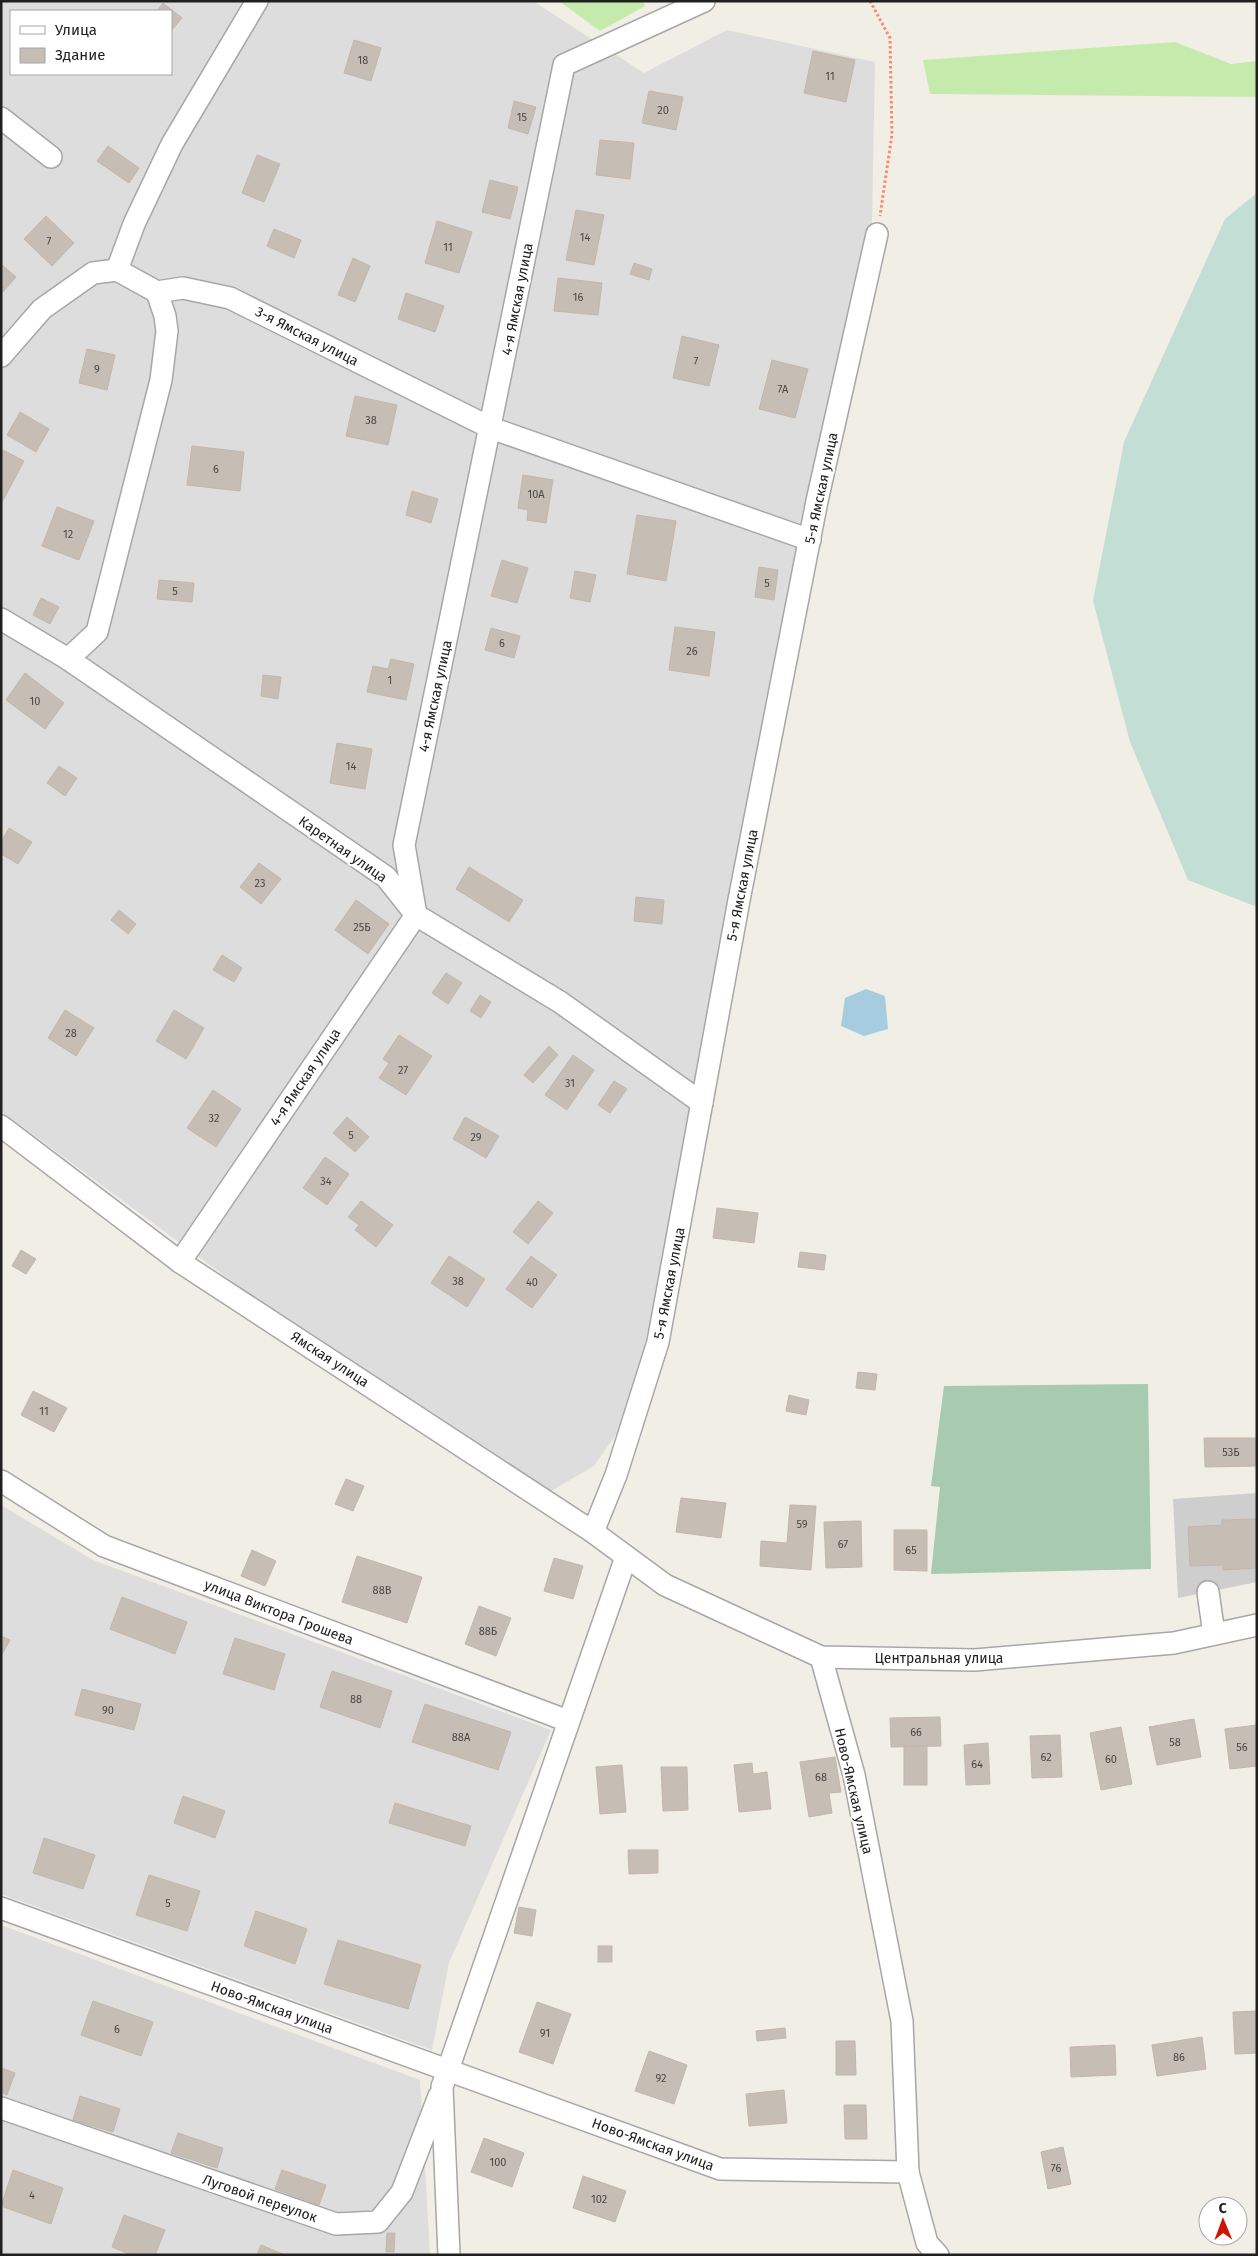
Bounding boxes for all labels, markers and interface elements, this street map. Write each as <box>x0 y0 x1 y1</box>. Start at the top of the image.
legend <box>10 10 172 75</box>
text: Улица <box>55 21 97 39</box>
text: Здание <box>55 46 105 64</box>
house number: 18 <box>358 54 368 67</box>
house number: 11 <box>825 70 835 83</box>
house number: 20 <box>657 104 669 117</box>
house number: 15 <box>517 111 528 124</box>
house number: 14 <box>580 231 590 244</box>
house number: 7 <box>47 235 52 248</box>
house number: 11 <box>443 241 453 254</box>
street label: 4-я Ямская улица <box>498 242 537 357</box>
house number: 16 <box>573 291 583 304</box>
street label: 3-я Ямская улица <box>252 303 361 370</box>
house number: 7 <box>694 355 699 368</box>
house number: 9 <box>94 363 100 376</box>
house number: 7А <box>778 383 789 396</box>
house number: 38 <box>365 414 377 427</box>
street label: 5-я Ямская улица <box>801 431 842 545</box>
house number: 6 <box>213 463 219 476</box>
house number: 10А <box>527 488 545 501</box>
house number: 12 <box>63 528 73 541</box>
house number: 5 <box>764 577 770 590</box>
house number: 5 <box>172 585 178 598</box>
house number: 6 <box>499 637 505 650</box>
street label: 4-я Ямская улица <box>415 639 456 754</box>
house number: 26 <box>686 645 698 658</box>
house number: 1 <box>388 674 392 687</box>
house number: 10 <box>30 695 40 708</box>
house number: 14 <box>346 760 356 773</box>
street label: Каретная улица <box>295 813 390 886</box>
street label: 5-я Ямская улица <box>723 828 762 942</box>
house number: 23 <box>255 877 265 890</box>
house number: 25Б <box>353 921 371 934</box>
street label: 4-я Ямская улица <box>266 1025 344 1129</box>
house number: 28 <box>65 1027 77 1040</box>
house number: 27 <box>398 1064 408 1077</box>
house number: 31 <box>565 1077 575 1090</box>
house number: 32 <box>209 1112 219 1125</box>
house number: 5 <box>348 1129 354 1142</box>
house number: 29 <box>470 1131 482 1144</box>
house number: 34 <box>320 1175 332 1188</box>
street label: 5-я Ямская улица <box>650 1226 689 1340</box>
house number: 38 <box>452 1275 464 1288</box>
house number: 40 <box>526 1276 538 1289</box>
street label: Ямская улица <box>287 1328 372 1391</box>
house number: 11 <box>39 1405 49 1418</box>
house number: 53Б <box>1222 1446 1240 1459</box>
house number: 59 <box>796 1518 808 1531</box>
house number: 67 <box>838 1538 848 1551</box>
house number: 65 <box>905 1544 917 1557</box>
street label: улица Виктора Грошева <box>202 1576 356 1649</box>
house number: 88В <box>373 1584 392 1597</box>
house number: 88Б <box>479 1625 498 1638</box>
street label: Центральная улица <box>875 1650 1003 1667</box>
house number: 88 <box>350 1693 362 1706</box>
house number: 90 <box>102 1704 114 1717</box>
street label: Ново-Ямская улица <box>831 1726 876 1856</box>
house number: 66 <box>910 1726 922 1739</box>
house number: 88А <box>452 1731 471 1744</box>
house number: 58 <box>1169 1736 1181 1749</box>
house number: 56 <box>1236 1741 1248 1754</box>
house number: 62 <box>1040 1751 1052 1764</box>
house number: 60 <box>1105 1753 1117 1766</box>
house number: 64 <box>971 1758 983 1771</box>
house number: 68 <box>815 1771 827 1784</box>
house number: 5 <box>165 1897 171 1910</box>
street label: Ново-Ямская улица <box>208 1977 335 2037</box>
house number: 6 <box>114 2023 120 2036</box>
house number: 91 <box>540 2027 550 2040</box>
house number: 86 <box>1173 2051 1185 2064</box>
house number: 92 <box>656 2072 666 2085</box>
street label: Ново-Ямская улица <box>589 2114 716 2174</box>
house number: 100 <box>489 2156 507 2169</box>
house number: 76 <box>1051 2162 1061 2175</box>
street label: Луговой переулок <box>200 2171 320 2226</box>
house number: 4 <box>29 2189 35 2202</box>
house number: 102 <box>591 2193 607 2206</box>
north arrow <box>1198 2196 1248 2246</box>
text: С <box>1219 2200 1227 2217</box>

